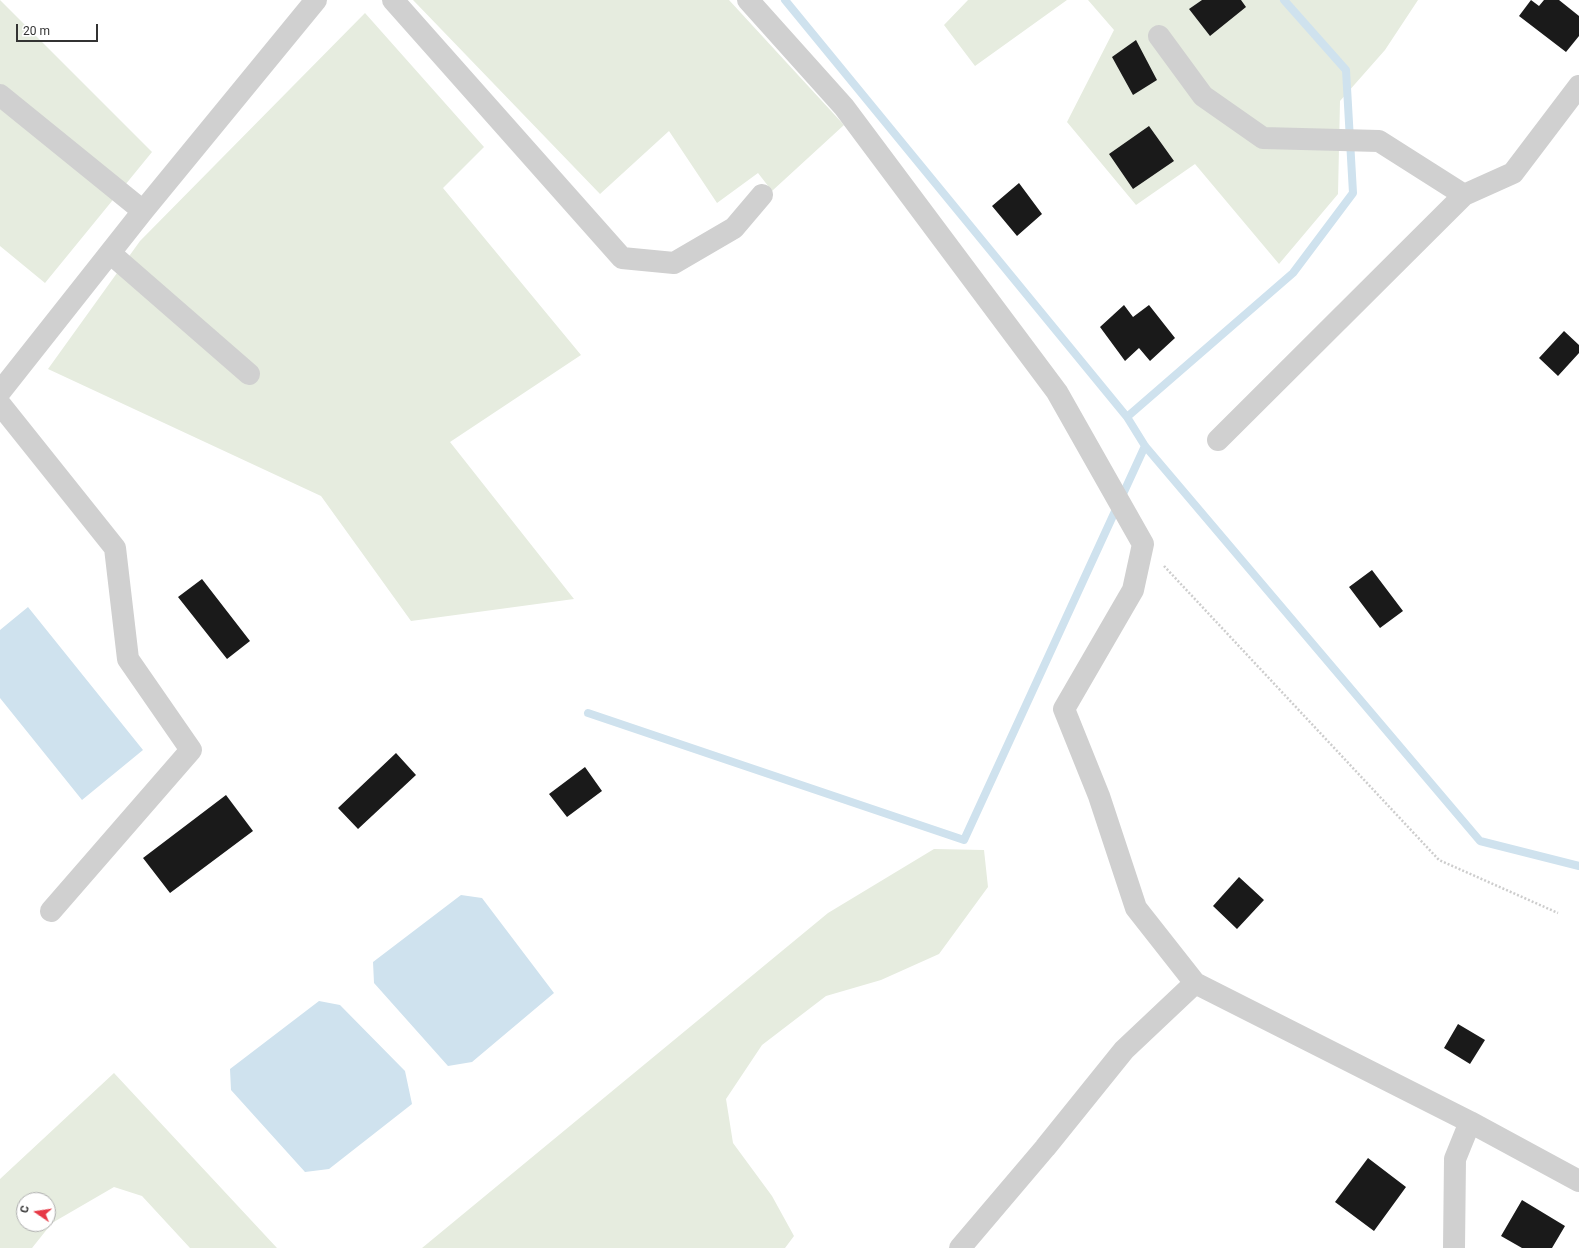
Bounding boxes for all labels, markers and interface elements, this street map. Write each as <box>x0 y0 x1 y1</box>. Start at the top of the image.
scale bar <box>18 16 100 42</box>
text: 20 m <box>23 24 50 38</box>
north arrow <box>16 1192 56 1232</box>
text: С <box>18 1204 32 1214</box>

